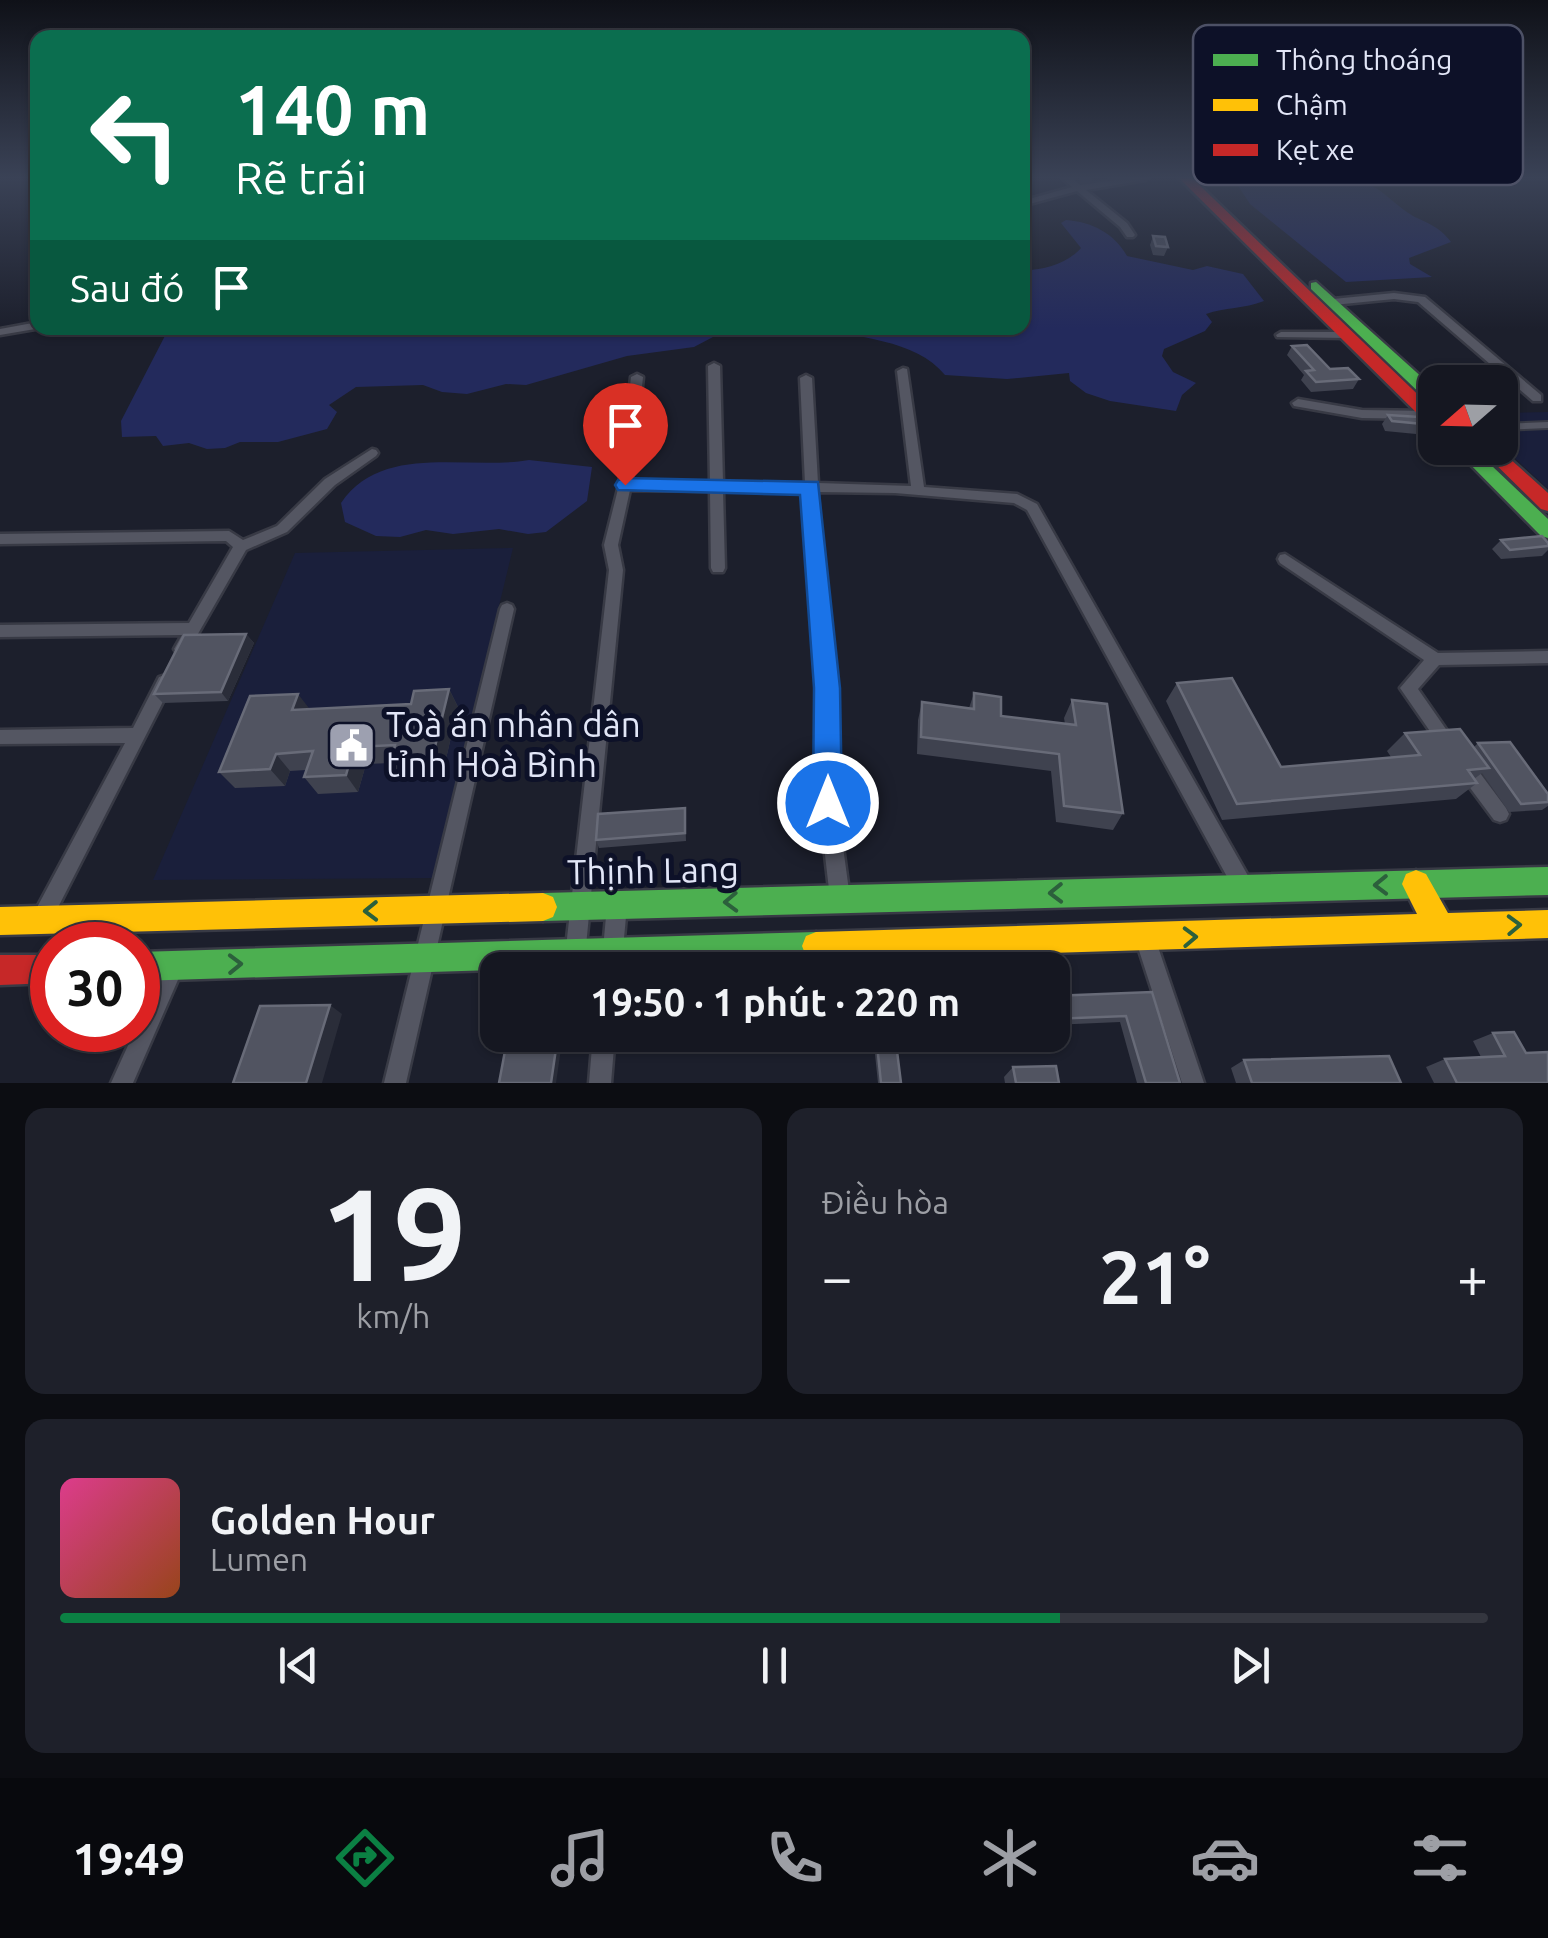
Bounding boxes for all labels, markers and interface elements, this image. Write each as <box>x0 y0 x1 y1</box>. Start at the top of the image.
legend <box>1193 25 1523 185</box>
text: Thông thoáng <box>1276 44 1452 75</box>
icon: left <box>70 70 200 200</box>
text: 140 m <box>235 70 430 148</box>
text: Chậm <box>1276 89 1348 120</box>
text: Kẹt xe <box>1276 134 1355 165</box>
text: Rẽ trái <box>235 152 367 203</box>
icon: arrive <box>204 260 259 315</box>
text: Sau đó <box>70 267 184 309</box>
north arrow <box>1418 365 1518 465</box>
map controls <box>1418 365 1518 465</box>
pin <box>583 383 668 486</box>
icon: arrive <box>598 398 653 453</box>
place label: Toà án nhân dân tỉnh Hoà Bình <box>386 704 641 784</box>
public building icon: Toà án nhân dân tỉnh Hoà Bình <box>325 719 377 771</box>
position arrow <box>776 751 880 855</box>
street label: Thịnh Lang <box>567 849 739 891</box>
one-way arrow <box>1372 874 1388 896</box>
one-way arrow <box>1047 883 1063 904</box>
one-way arrow <box>722 891 738 912</box>
one-way arrow <box>362 900 378 922</box>
one-way arrow <box>1507 915 1523 936</box>
speed limit sign: 30 <box>30 922 160 1052</box>
one-way arrow <box>1182 926 1198 947</box>
one-way arrow <box>227 954 243 975</box>
text: 19:50 · 1 phút · 220 m <box>590 981 960 1023</box>
text: 19 <box>320 1160 467 1306</box>
text: Điều hòa <box>822 1184 949 1220</box>
text: 21° <box>1099 1234 1210 1318</box>
text: − <box>822 1246 853 1307</box>
text: + <box>1457 1246 1488 1307</box>
text: km/h <box>356 1298 430 1334</box>
text: Golden Hour <box>210 1499 435 1541</box>
text: Lumen <box>210 1541 308 1577</box>
icon: previous <box>271 1638 326 1693</box>
icon: pause <box>747 1638 802 1693</box>
icon: next <box>1223 1638 1278 1693</box>
icon: directions <box>330 1823 400 1893</box>
icon: music <box>545 1823 615 1893</box>
icon: phone <box>760 1823 830 1893</box>
icon: climate <box>975 1823 1045 1893</box>
icon: car <box>1190 1823 1260 1893</box>
icon: filters <box>1405 1823 1475 1893</box>
text: 19:49 <box>73 1833 185 1884</box>

